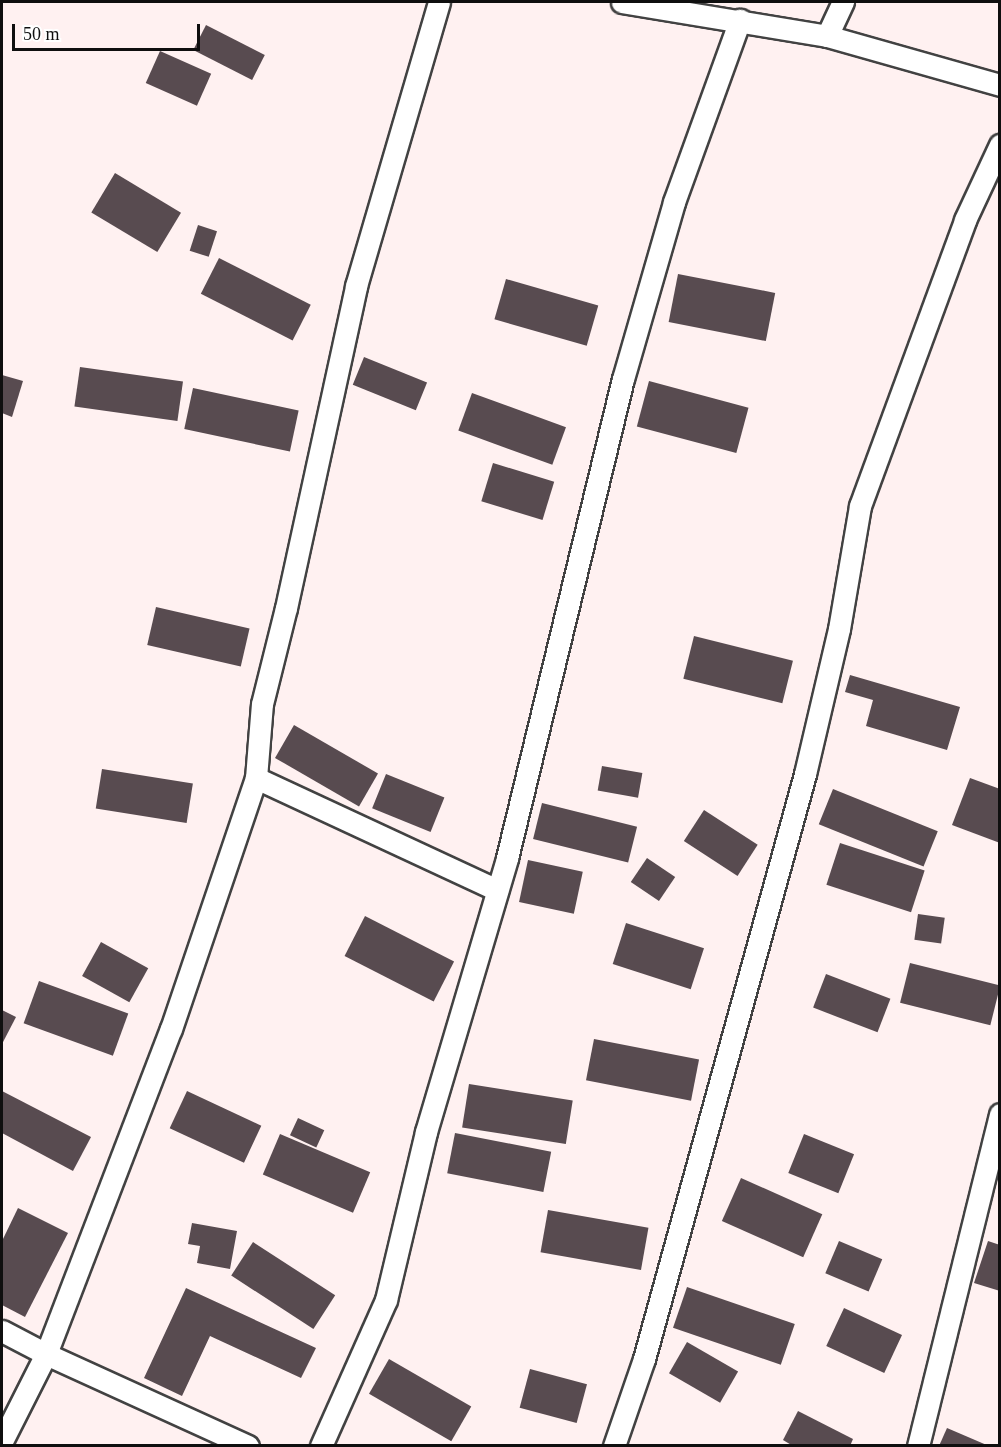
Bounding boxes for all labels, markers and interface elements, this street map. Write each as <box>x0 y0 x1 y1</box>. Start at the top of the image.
scale bar <box>15 12 202 50</box>
text: 50 m <box>23 24 60 44</box>

